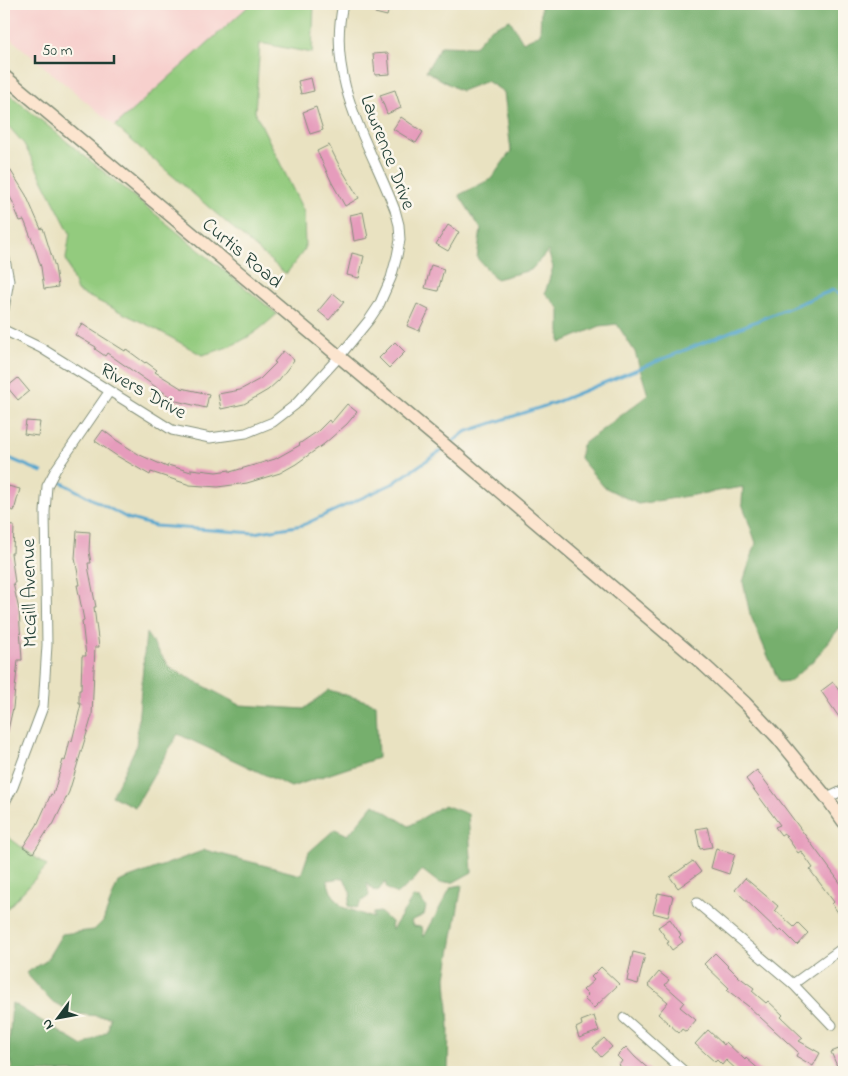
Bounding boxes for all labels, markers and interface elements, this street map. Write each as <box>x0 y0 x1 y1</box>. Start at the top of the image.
scale bar <box>35 32 114 64</box>
text: 50 m <box>42 40 73 62</box>
street label: Lawrence Drive <box>351 91 422 215</box>
street label: Curtis Road <box>195 211 288 296</box>
street label: Rivers Drive <box>94 356 191 428</box>
street label: McGill Avenue <box>15 538 46 648</box>
north arrow <box>32 994 82 1044</box>
text: N <box>37 1015 60 1034</box>

